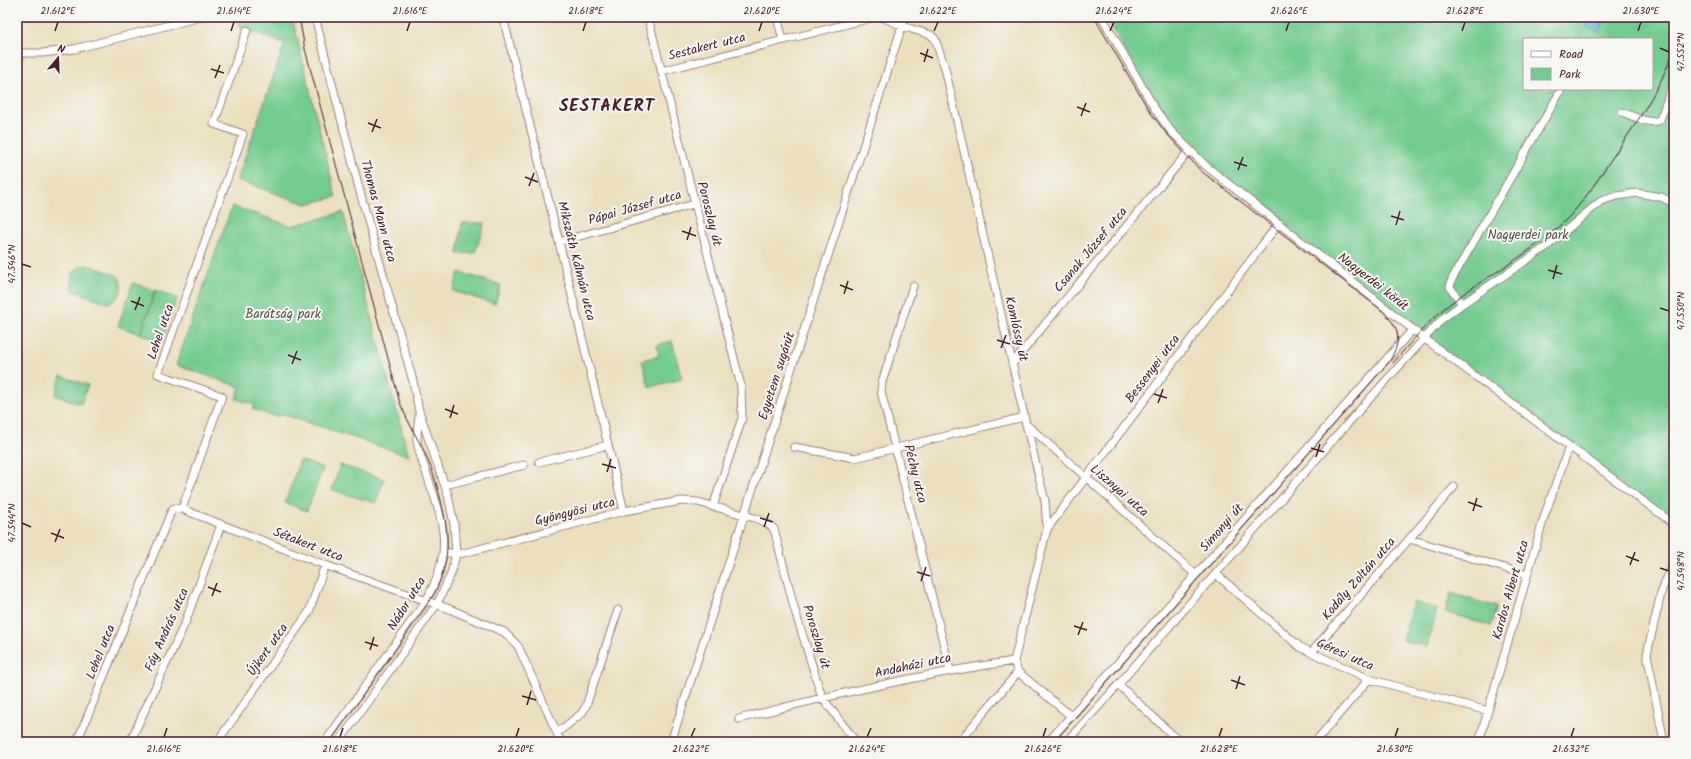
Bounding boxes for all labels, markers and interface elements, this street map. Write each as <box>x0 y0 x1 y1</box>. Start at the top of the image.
text: 21.612°E <box>40 3 77 19</box>
text: 21.614°E <box>217 3 253 19</box>
text: 21.616°E <box>393 3 429 19</box>
text: 21.618°E <box>568 3 605 19</box>
text: 21.620°E <box>744 3 782 19</box>
text: 21.622°E <box>919 3 958 19</box>
text: 21.624°E <box>1095 3 1134 19</box>
text: 21.626°E <box>1270 3 1309 19</box>
text: 21.628°E <box>1446 3 1485 19</box>
text: 21.630°E <box>1623 3 1661 19</box>
street label: Sestakert utca <box>666 27 748 67</box>
text: 47.552°N <box>1673 32 1689 72</box>
north arrow <box>38 38 78 78</box>
legend <box>1523 38 1653 90</box>
text: N <box>55 40 67 59</box>
text: Road <box>1559 45 1584 64</box>
text: Park <box>1559 65 1581 84</box>
district label: SESTAKERT <box>559 93 656 120</box>
street label: Thomas Mann utca <box>354 157 402 265</box>
street label: Poroszlay út <box>691 179 727 250</box>
street label: Pápai József utca <box>586 185 684 231</box>
street label: Mikszáth Kálmán utca <box>551 199 601 323</box>
street label: Csanak József utca <box>1049 203 1133 297</box>
park label: Nagyerdei park <box>1488 225 1569 246</box>
text: 47.546°N <box>4 244 20 284</box>
street label: Nagyerdei körút <box>1333 247 1414 317</box>
text: 47.550°N <box>1673 292 1689 330</box>
street label: Komlóssy út <box>998 294 1034 365</box>
street label: Lehel utca <box>142 301 180 363</box>
park label: Barátság park <box>245 304 322 325</box>
street label: Egyetem sugárút <box>753 328 801 423</box>
street label: Bessenyei utca <box>1120 330 1186 408</box>
street label: Péchy utca <box>898 442 932 506</box>
street label: Lisznyai utca <box>1085 459 1153 523</box>
street label: Gyöngyösi utca <box>533 492 617 532</box>
street label: Simonyi út <box>1195 498 1250 557</box>
text: 47.544°N <box>4 503 20 543</box>
street label: Sétakert utca <box>270 522 346 568</box>
street label: Kodály Zoltán utca <box>1317 533 1401 625</box>
street label: Kardos Albert utca <box>1487 538 1535 642</box>
text: 47.548°N <box>1673 551 1689 591</box>
street label: Nádor utca <box>382 573 432 635</box>
street label: Fáy András utca <box>139 585 195 675</box>
street label: Poroszlay út <box>796 602 836 673</box>
street label: Újkert utca <box>242 619 294 681</box>
street label: Lehel utca <box>81 621 121 683</box>
street label: Géresi utca <box>1313 633 1377 677</box>
street label: Andaházi utca <box>873 648 953 684</box>
text: 21.616°E <box>147 741 183 757</box>
text: 21.618°E <box>322 741 359 757</box>
text: 21.620°E <box>498 741 536 757</box>
text: 21.622°E <box>672 741 711 757</box>
text: 21.624°E <box>848 741 887 757</box>
text: 21.626°E <box>1024 741 1063 757</box>
text: 21.628°E <box>1200 741 1239 757</box>
text: 21.630°E <box>1377 741 1415 757</box>
text: 21.632°E <box>1552 741 1591 757</box>

